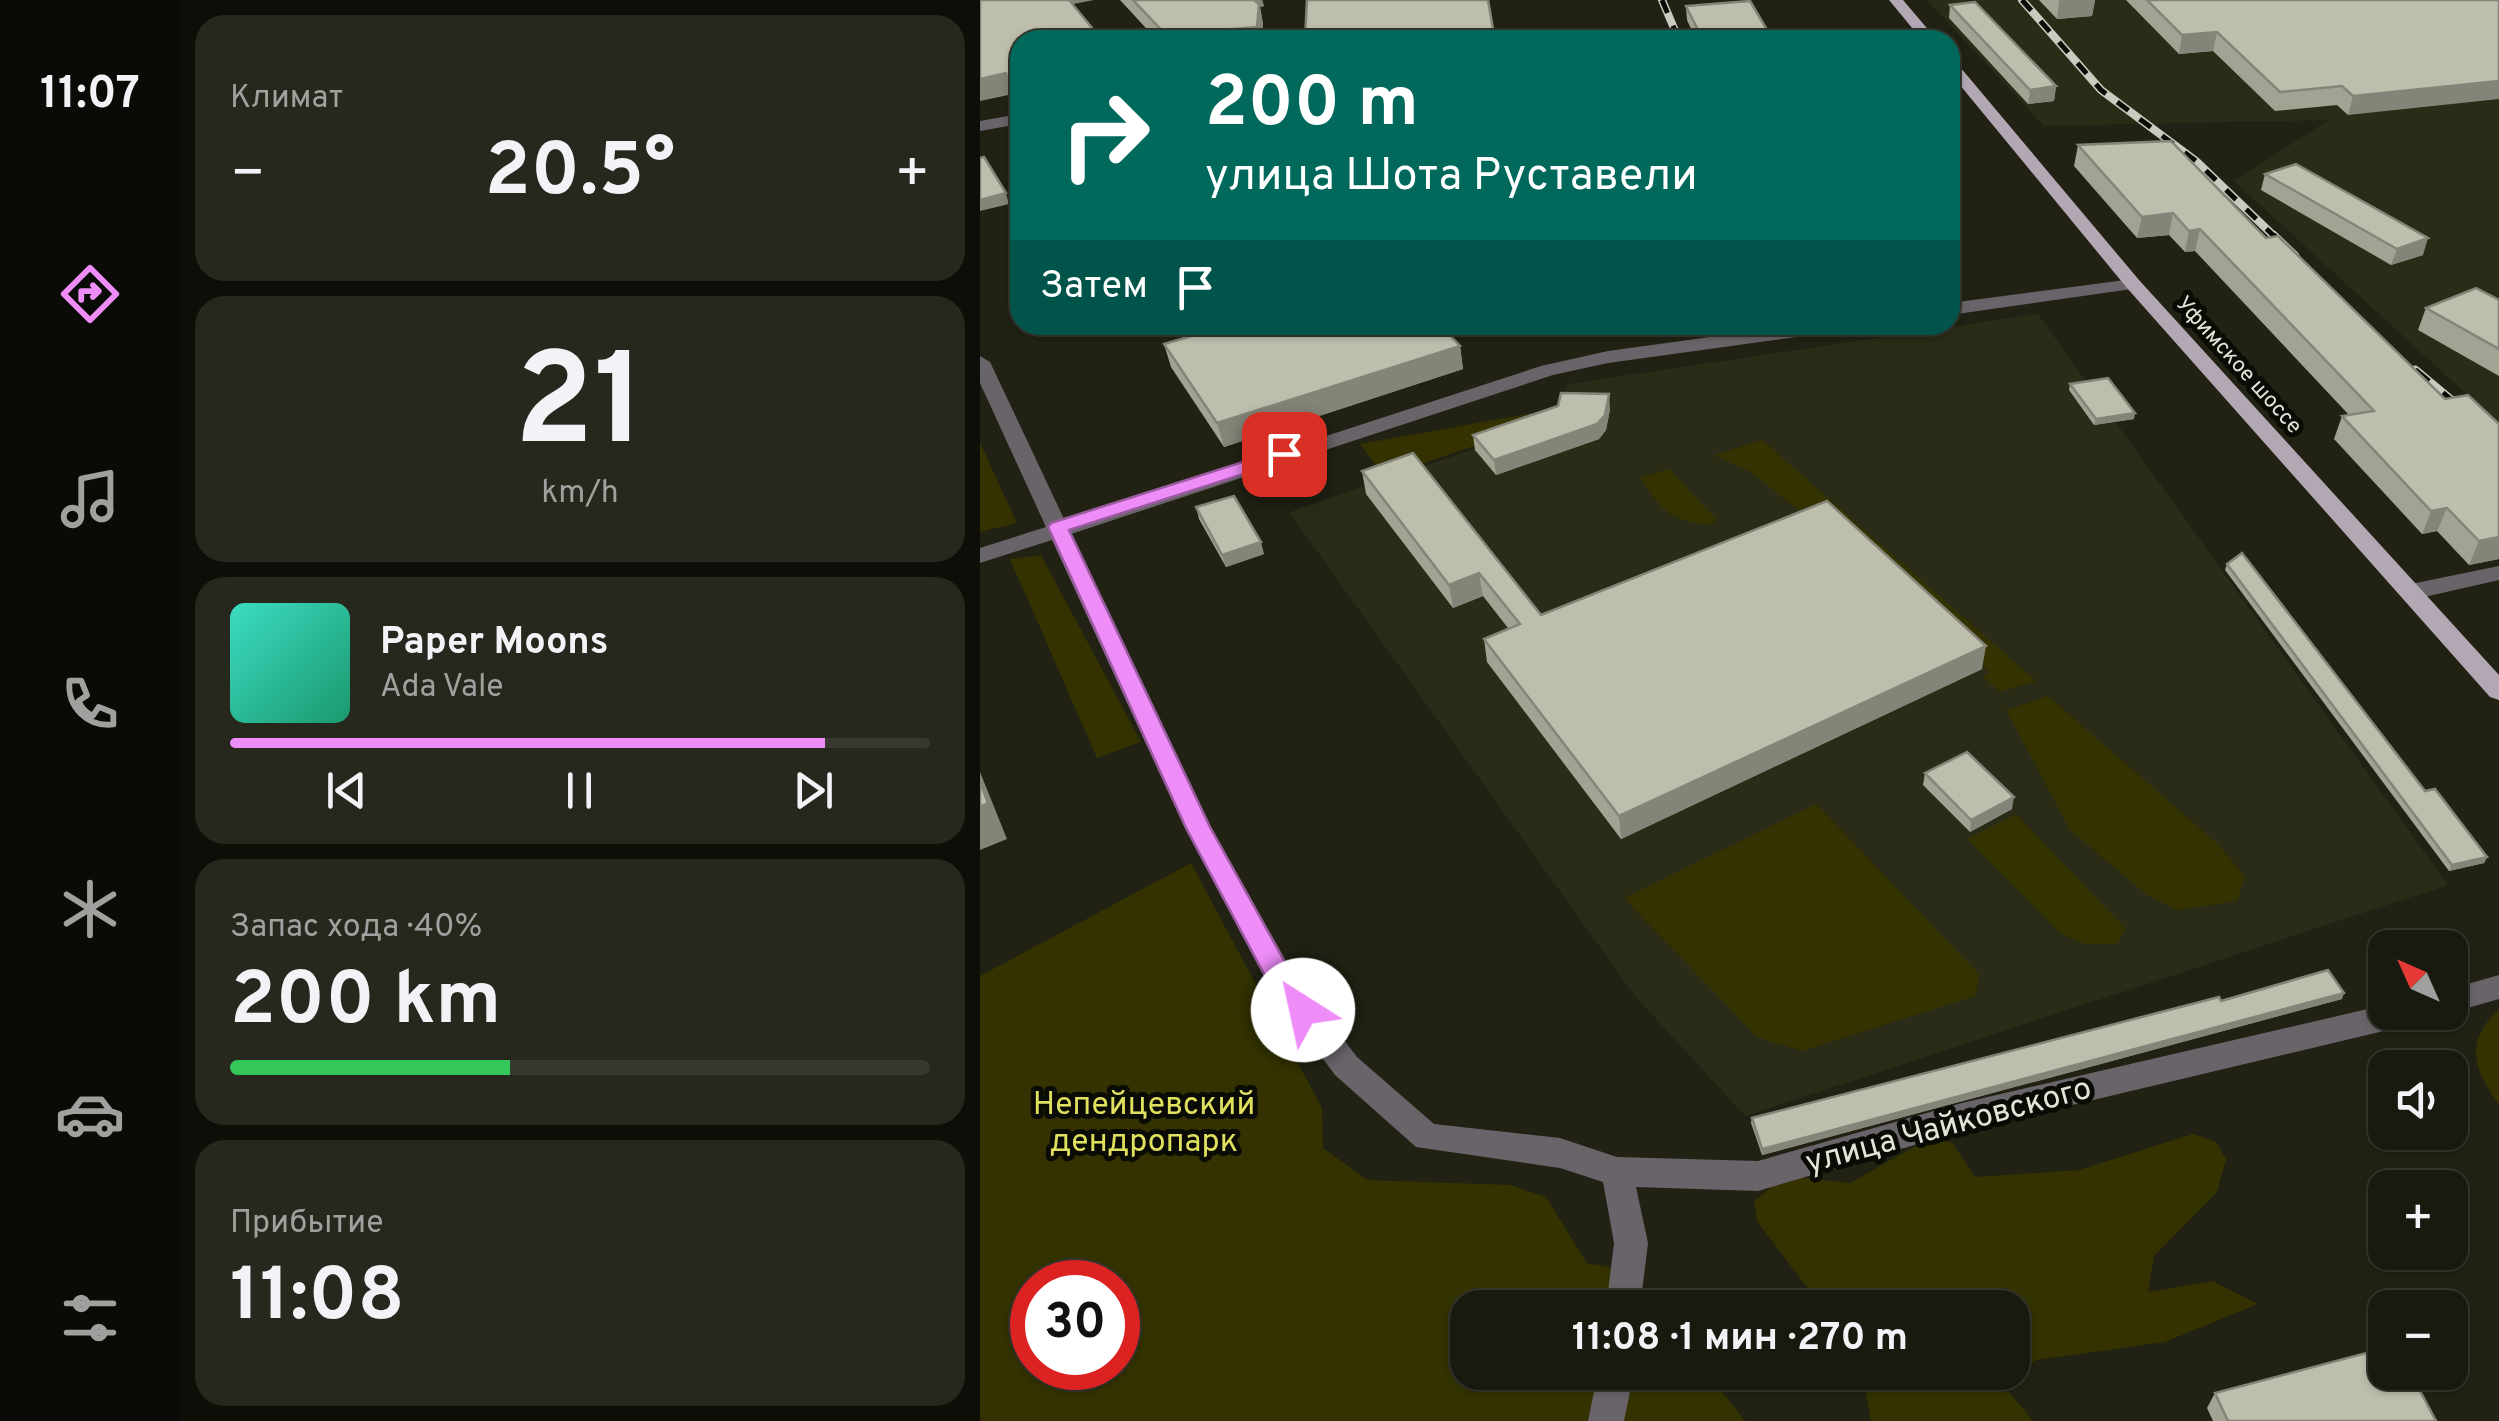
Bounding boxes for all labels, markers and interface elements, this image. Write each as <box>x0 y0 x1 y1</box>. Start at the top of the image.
text: 200 m <box>1205 62 1419 151</box>
text: 11:07 <box>40 67 140 124</box>
icon: right <box>1040 70 1170 200</box>
text: Климат <box>230 79 343 119</box>
text: 20.5° <box>485 127 675 222</box>
text: − <box>230 141 265 211</box>
text: + <box>895 141 930 211</box>
text: улица Шота Руставели <box>1205 149 1698 206</box>
icon: directions <box>55 259 125 329</box>
icon: arrive <box>1168 260 1223 315</box>
text: Затем <box>1040 263 1148 312</box>
street label: Уфимское шоссе <box>2169 291 2307 440</box>
text: 21 <box>514 326 646 491</box>
pin <box>1242 412 1327 497</box>
icon: arrive <box>1257 427 1312 482</box>
icon: music <box>55 464 125 534</box>
text: km/h <box>541 474 619 514</box>
text: Paper Moons <box>380 619 609 668</box>
text: Ada Vale <box>380 668 504 708</box>
icon: phone <box>55 669 125 739</box>
icon: previous <box>319 763 374 818</box>
icon: pause <box>552 763 607 818</box>
icon: next <box>786 763 841 818</box>
icon: climate <box>55 874 125 944</box>
text: Запас хода · 40% <box>230 908 482 948</box>
north arrow <box>2368 930 2468 1030</box>
map controls <box>2368 930 2468 1390</box>
text: 200 km <box>230 956 501 1051</box>
position arrow <box>1251 958 1355 1062</box>
button: sound <box>2368 1050 2468 1150</box>
street label: улица Чайковского <box>1802 1070 2096 1184</box>
icon: car <box>55 1079 125 1149</box>
park label: Непейцевский дендропарк <box>1033 1086 1255 1163</box>
button: + <box>2368 1170 2468 1270</box>
text: Прибытие <box>230 1204 384 1244</box>
text: 11:08 <box>230 1252 405 1347</box>
speed limit sign: 30 <box>1010 1260 1140 1390</box>
icon: filters <box>55 1283 125 1353</box>
button: − <box>2368 1290 2468 1390</box>
text: 11:08 · 1 мин · 270 m <box>1572 1315 1908 1364</box>

